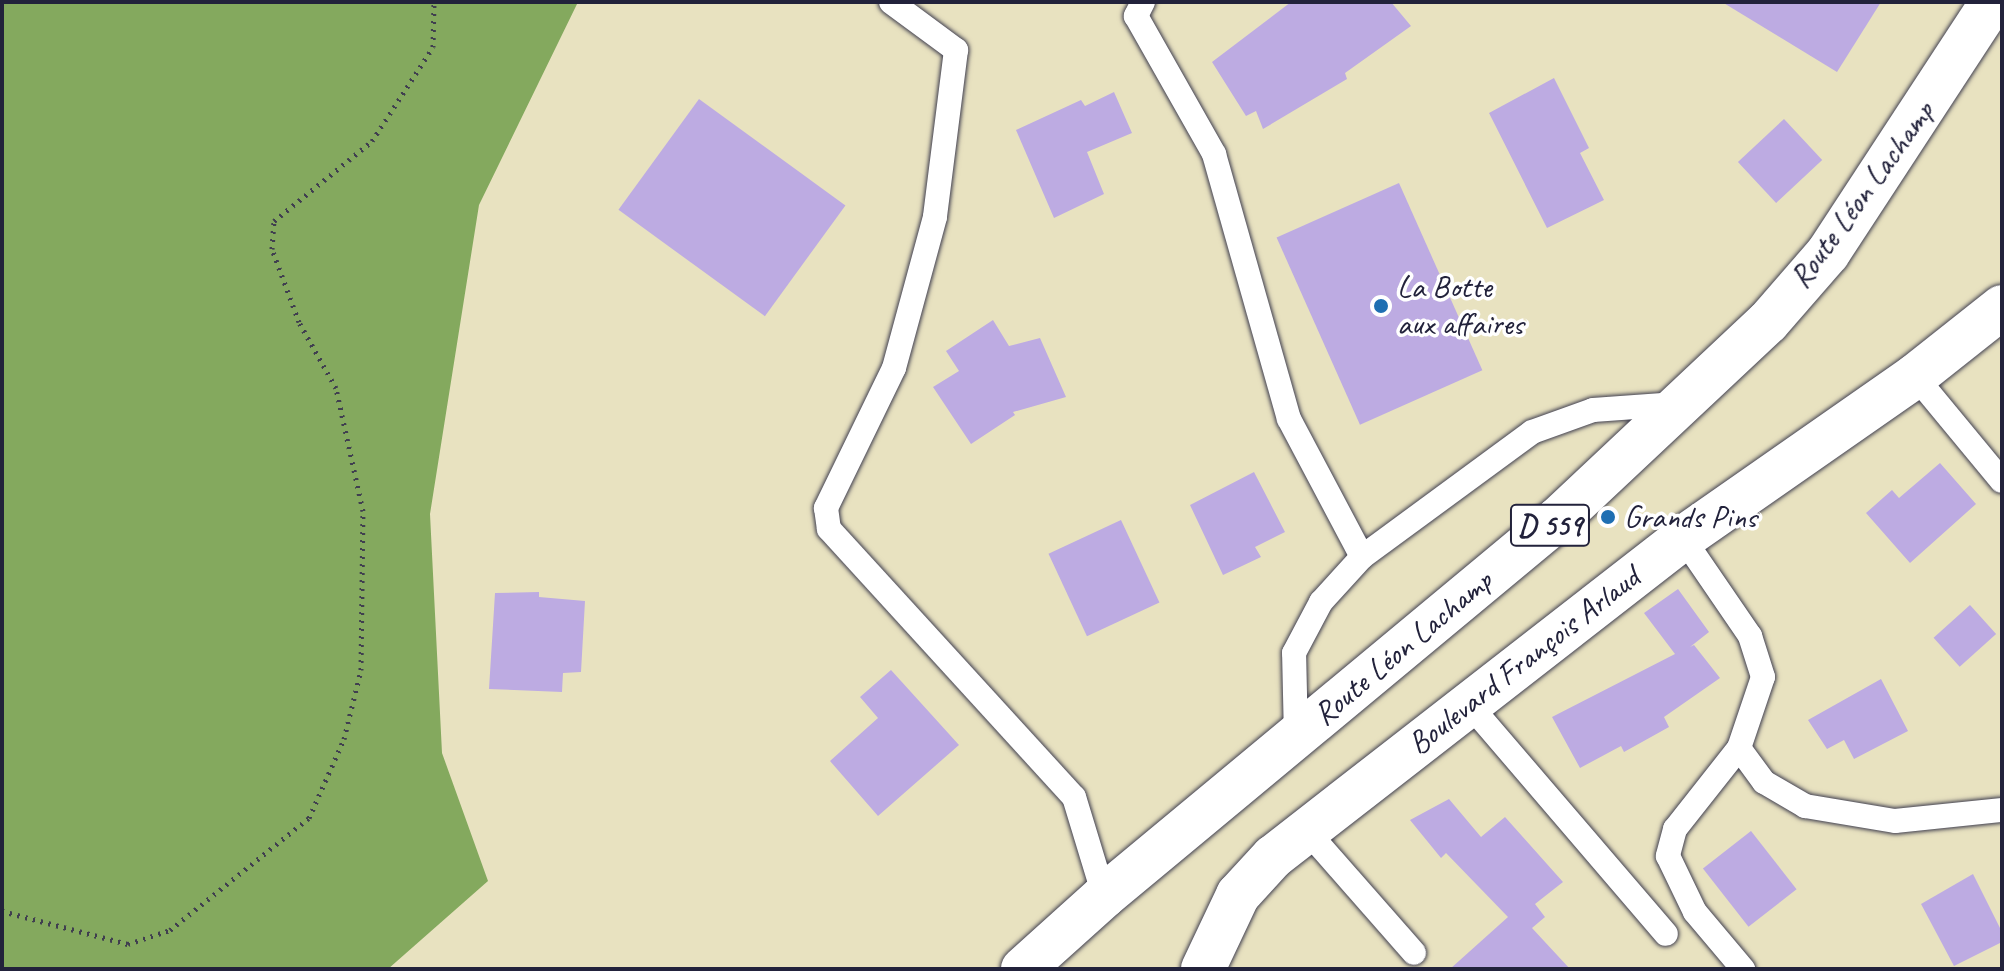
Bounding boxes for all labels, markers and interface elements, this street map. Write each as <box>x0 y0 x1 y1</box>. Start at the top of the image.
street label: Route Léon Lachamp <box>1781 94 1943 296</box>
place label: La Botte aux affaires <box>1397 269 1523 344</box>
marker: La Botte aux affaires <box>1372 297 1390 315</box>
place label: Grands Pins <box>1624 498 1757 536</box>
road number: D 559 <box>1508 499 1592 551</box>
marker: Grands Pins <box>1599 508 1617 526</box>
street label: Boulevard François Arlaud <box>1400 558 1648 764</box>
street label: Route Léon Lachamp <box>1305 562 1501 734</box>

